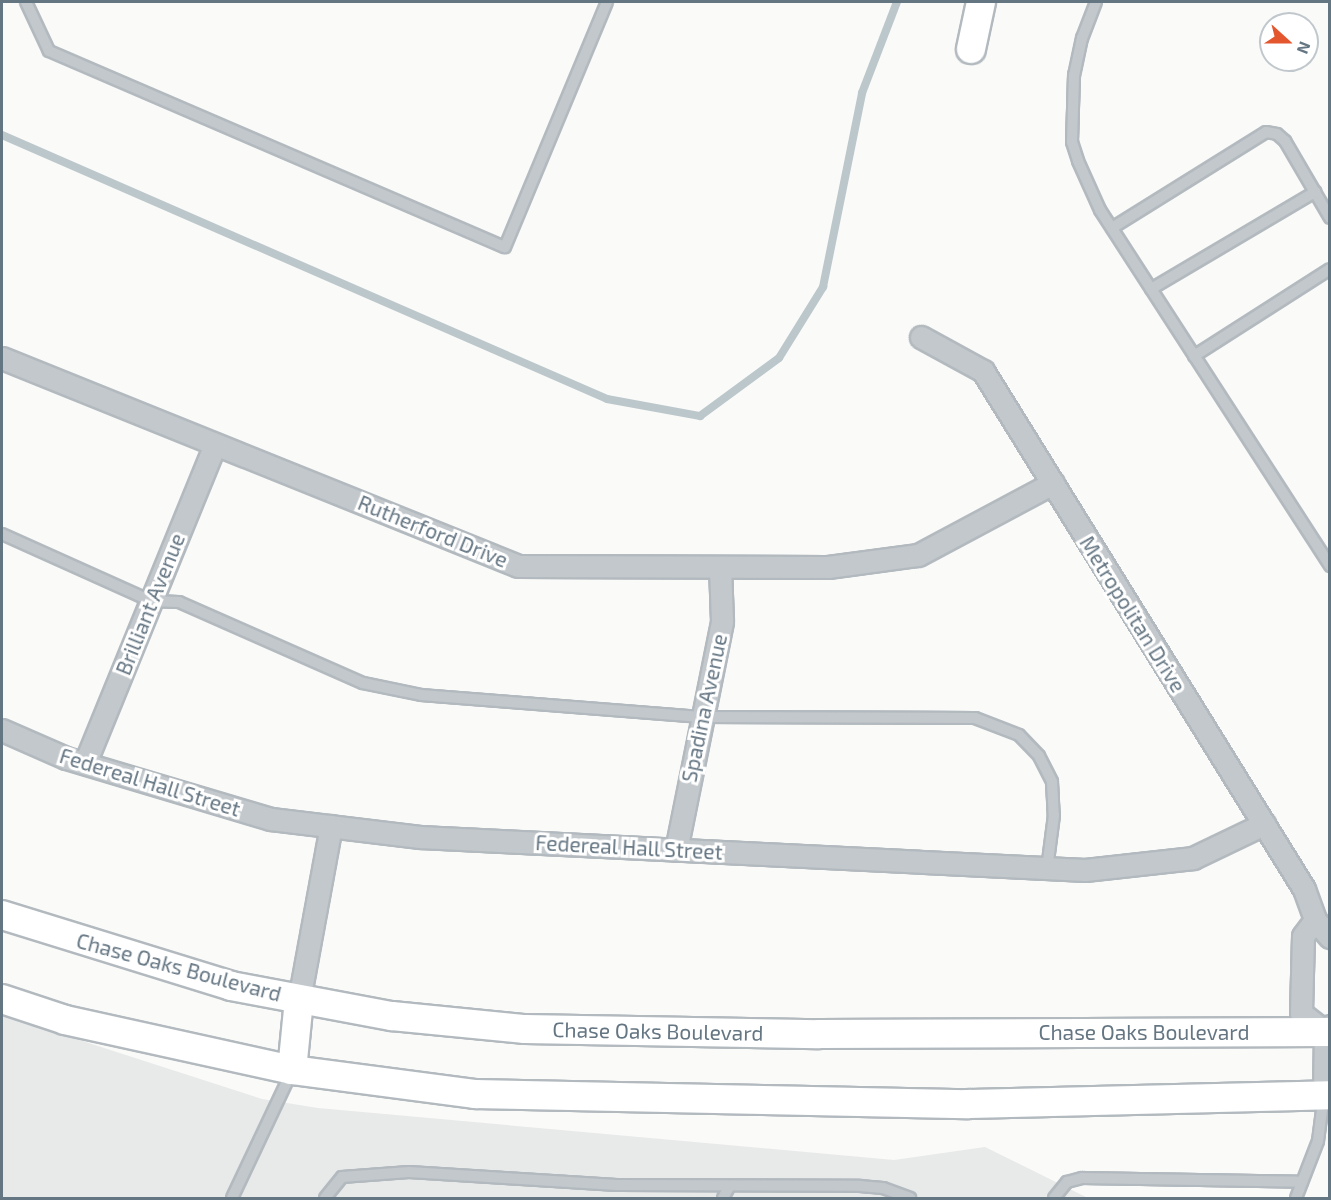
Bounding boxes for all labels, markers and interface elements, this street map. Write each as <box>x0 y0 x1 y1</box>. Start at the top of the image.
north arrow <box>1259 12 1319 72</box>
text: N <box>1293 39 1315 57</box>
street label: Rutherford Drive <box>354 489 512 573</box>
street label: Brilliant Avenue <box>110 529 190 679</box>
street label: Metropolitan Drive <box>1075 531 1191 697</box>
street label: Spadina Avenue <box>676 631 732 785</box>
street label: Federeal Hall Street <box>56 742 244 822</box>
street label: Federeal Hall Street <box>534 829 724 865</box>
street label: Chase Oaks Boulevard <box>74 928 284 1006</box>
street label: Chase Oaks Boulevard <box>552 1017 764 1045</box>
street label: Chase Oaks Boulevard <box>1038 1019 1250 1045</box>

